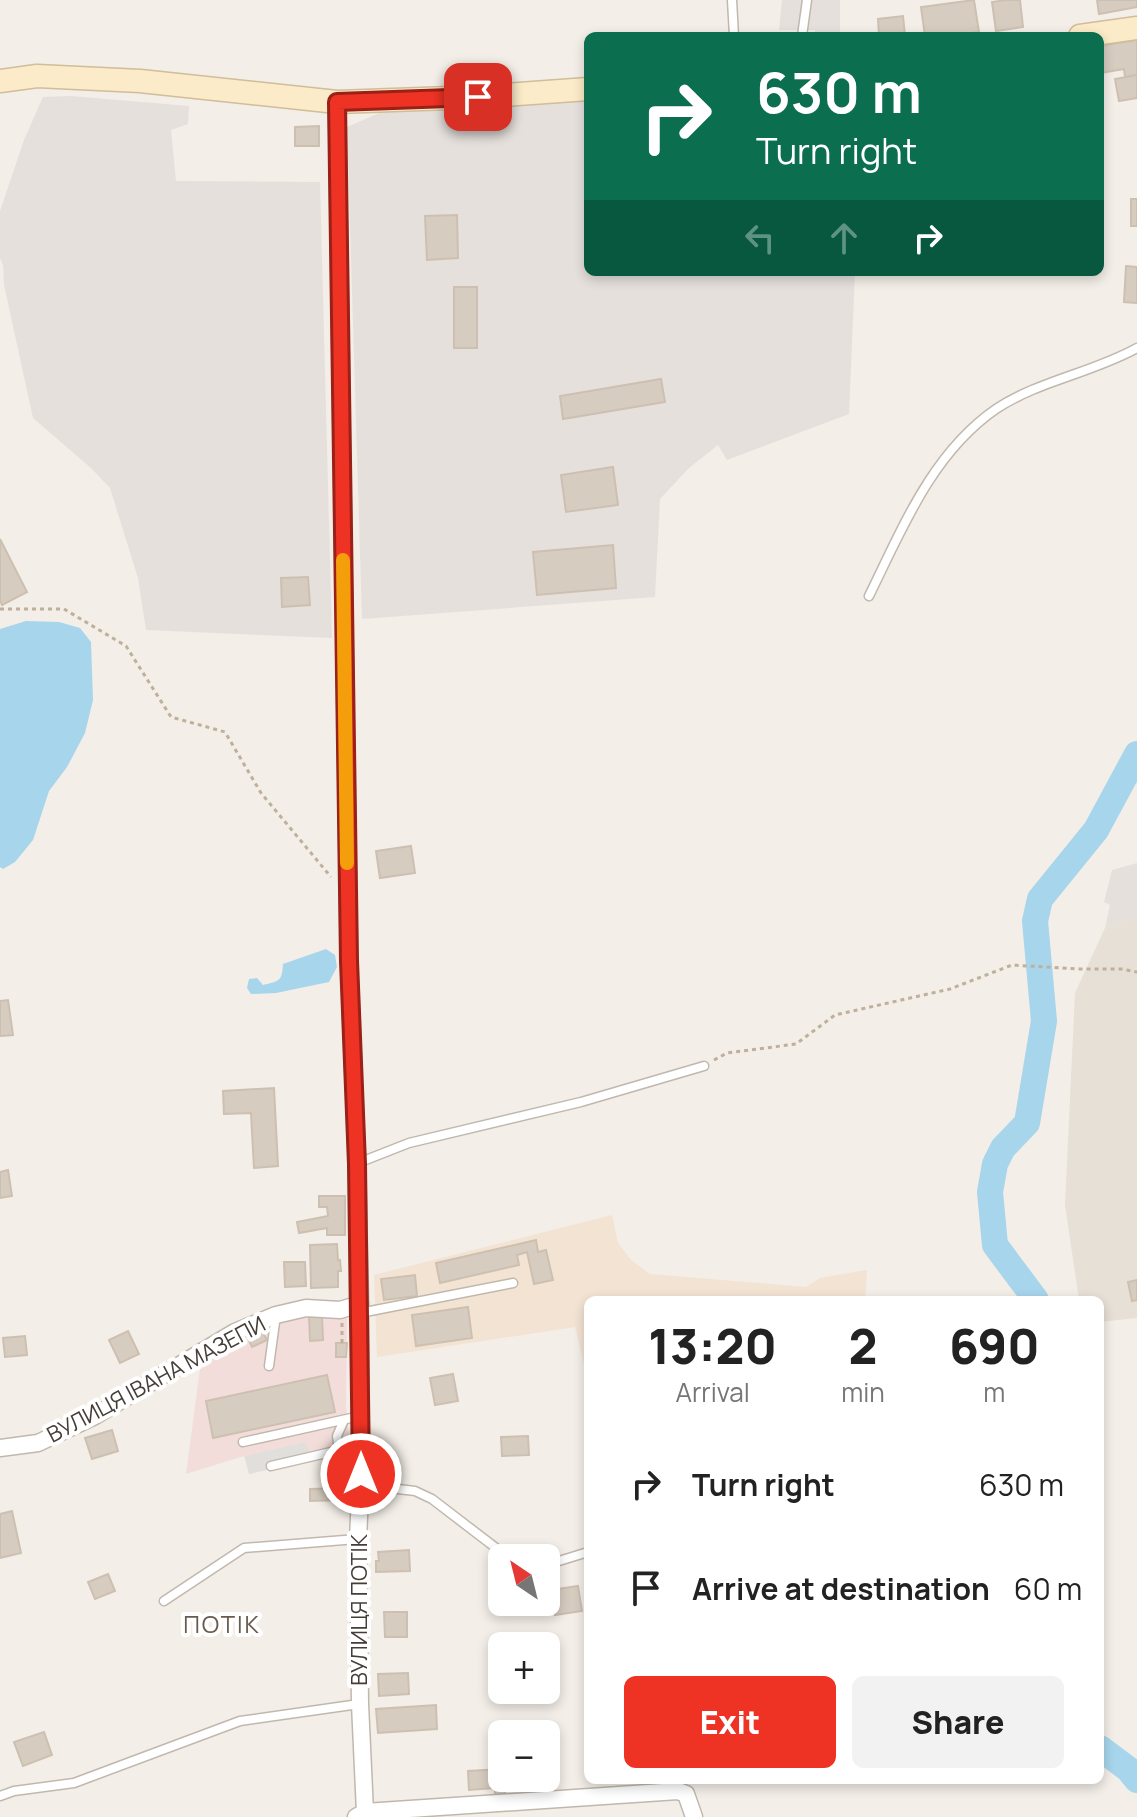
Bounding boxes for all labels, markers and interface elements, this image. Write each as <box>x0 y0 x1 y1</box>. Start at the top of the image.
text: 630 m <box>756 53 922 130</box>
pin <box>444 63 512 131</box>
icon: right <box>624 64 728 168</box>
icon: arrive <box>456 75 500 119</box>
text: Turn right <box>756 126 917 175</box>
icon: left <box>738 216 782 260</box>
icon: ahead <box>822 216 866 260</box>
icon: right <box>906 216 950 260</box>
street label: ВУЛИЦЯ ІВАНА МАЗЕПИ <box>42 1309 270 1449</box>
text: 13:20 <box>648 1313 777 1378</box>
text: 2 <box>848 1313 877 1378</box>
text: 690 <box>949 1313 1040 1378</box>
text: Arrival <box>675 1374 750 1410</box>
text: min <box>841 1374 885 1410</box>
text: m <box>983 1374 1005 1410</box>
position arrow <box>319 1432 403 1516</box>
icon: right <box>624 1462 668 1506</box>
text: Turn right <box>692 1464 835 1505</box>
text: 630 m <box>979 1464 1064 1505</box>
street label: ВУЛИЦЯ ПОТІК <box>344 1533 374 1686</box>
north arrow <box>488 1544 560 1616</box>
map controls <box>488 1544 560 1792</box>
icon: arrive <box>624 1566 668 1610</box>
text: Arrive at destination <box>692 1568 990 1609</box>
text: 60 m <box>1014 1568 1082 1609</box>
district label: ПОТІК <box>183 1607 261 1640</box>
button: + <box>488 1632 560 1704</box>
button: Exit <box>624 1676 836 1768</box>
button: Share <box>852 1676 1064 1768</box>
button: − <box>488 1720 560 1792</box>

